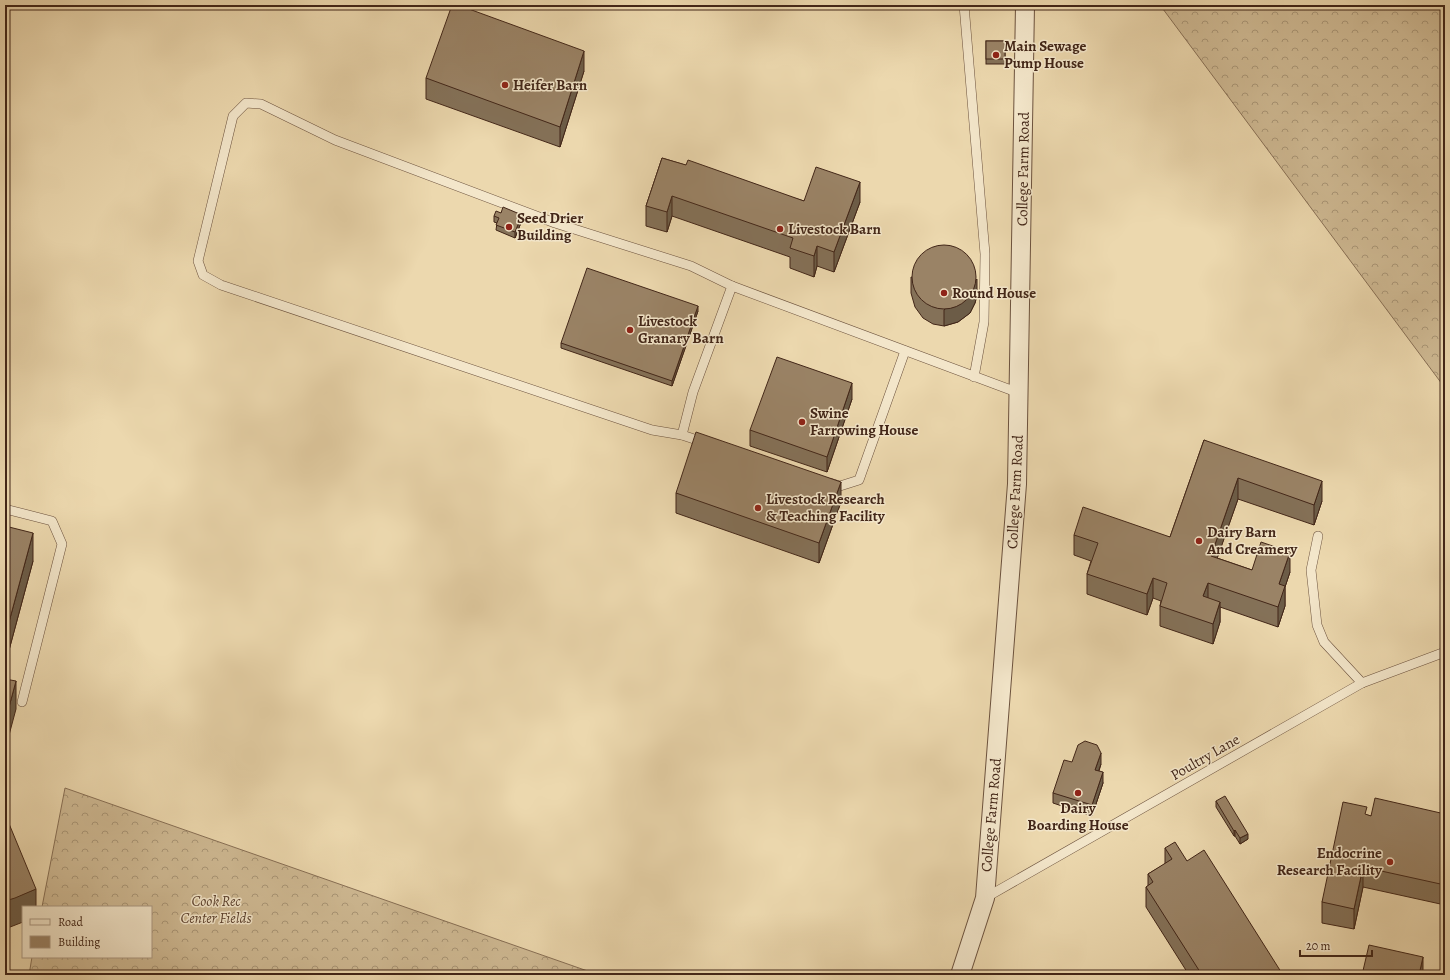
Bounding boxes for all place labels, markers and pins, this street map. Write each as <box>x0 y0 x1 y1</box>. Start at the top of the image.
place label: Main Sewage Pump House <box>1004 36 1087 73</box>
marker: Main Sewage Pump House <box>991 50 1001 60</box>
place label: Heifer Barn <box>513 75 588 95</box>
marker: Heifer Barn <box>500 80 510 90</box>
place label: Seed Drier Building <box>517 208 583 245</box>
place label: Livestock Barn <box>788 219 881 239</box>
marker: Seed Drier Building <box>504 222 514 232</box>
marker: Livestock Barn <box>775 224 785 234</box>
place label: Round House <box>952 283 1036 303</box>
marker: Round House <box>939 288 949 298</box>
place label: Livestock Granary Barn <box>638 311 724 348</box>
marker: Livestock Granary Barn <box>625 325 635 335</box>
place label: Swine Farrowing House <box>810 403 918 440</box>
marker: Swine Farrowing House <box>797 417 807 427</box>
place label: Livestock Research & Teaching Facility <box>766 489 886 526</box>
marker: Livestock Research & Teaching Facility <box>753 503 763 513</box>
place label: Dairy Barn And Creamery <box>1206 522 1298 559</box>
marker: Dairy Barn And Creamery <box>1194 536 1204 546</box>
marker: Dairy Boarding House <box>1073 788 1083 798</box>
place label: Dairy Boarding House <box>1027 798 1129 835</box>
place label: Endocrine Research Facility <box>1277 843 1383 880</box>
marker: Endocrine Research Facility <box>1385 857 1395 867</box>

